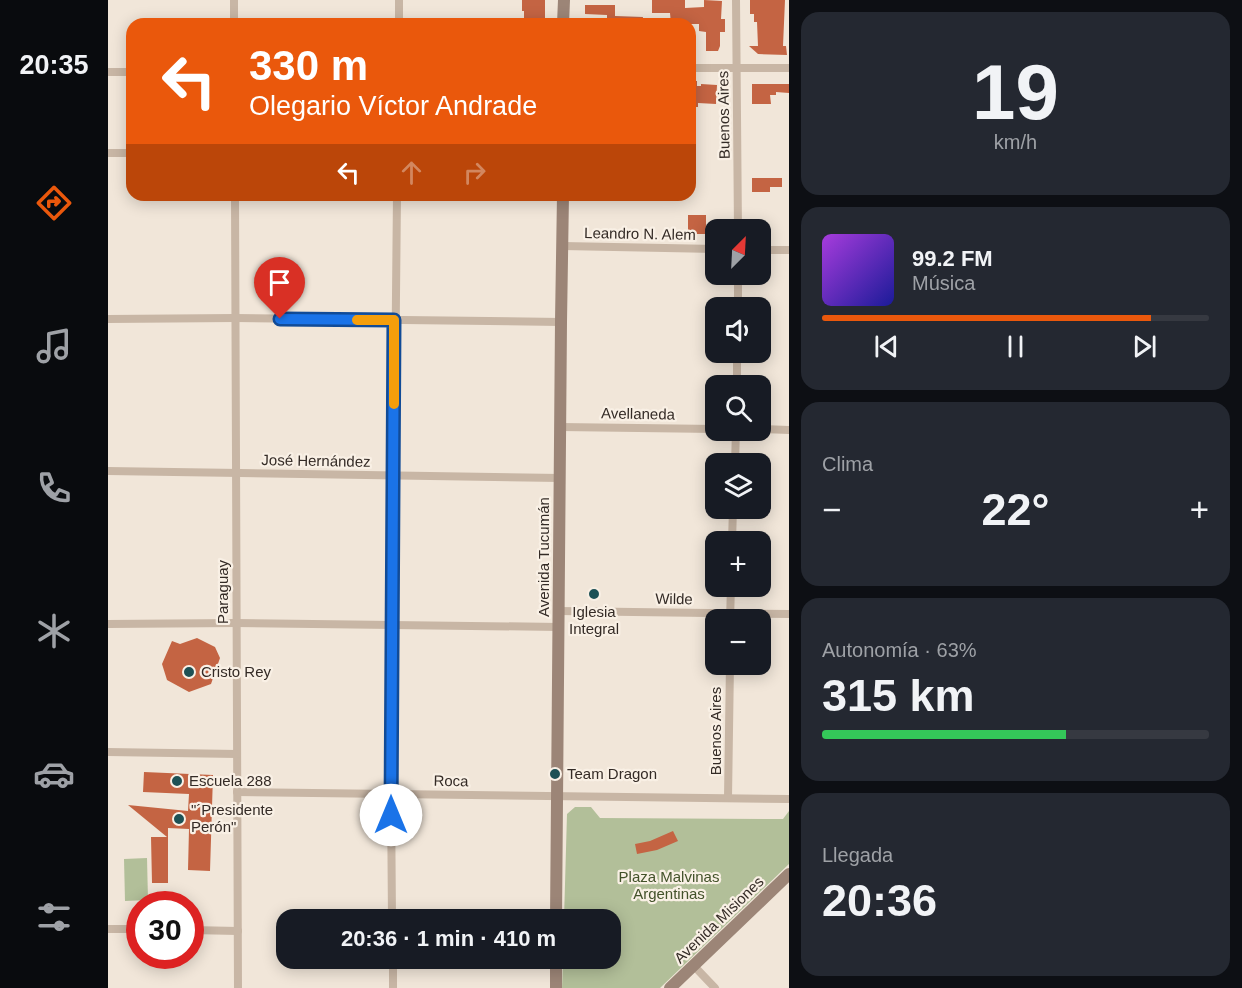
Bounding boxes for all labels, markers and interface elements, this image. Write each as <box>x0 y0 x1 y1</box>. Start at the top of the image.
icon: left <box>150 42 228 120</box>
text: 330 m <box>249 42 368 89</box>
text: 19 <box>972 48 1059 136</box>
text: 20:35 <box>19 50 89 80</box>
street label: Buenos Aires <box>714 71 733 159</box>
text: Olegario Víctor Andrade <box>249 91 537 121</box>
text: km/h <box>994 131 1037 153</box>
icon: left <box>332 156 365 189</box>
icon: ahead <box>395 156 428 189</box>
icon: right <box>458 156 491 189</box>
icon: directions <box>33 182 75 224</box>
north arrow <box>705 219 771 285</box>
map controls <box>705 219 771 675</box>
street label: Leandro N. Alem <box>584 224 696 243</box>
text: 99.2 FM <box>912 246 993 271</box>
pin <box>254 257 305 319</box>
icon: arrive <box>263 266 296 299</box>
text: Música <box>912 272 975 294</box>
button: sound <box>705 297 771 363</box>
icon: music <box>33 325 75 367</box>
icon: previous <box>870 330 903 363</box>
icon: pause <box>999 330 1032 363</box>
icon: next <box>1128 330 1161 363</box>
button: search <box>705 375 771 441</box>
street label: Avellaneda <box>601 404 676 423</box>
street label: José Hernández <box>261 451 371 470</box>
button: layers <box>705 453 771 519</box>
text: Clima <box>822 453 873 475</box>
icon: phone <box>33 467 75 509</box>
text: 22° <box>981 484 1050 535</box>
text: − <box>822 491 841 528</box>
text: + <box>1190 491 1209 528</box>
street label: Avenida Tucumán <box>535 497 552 617</box>
button: + <box>705 531 771 597</box>
street label: Paraguay <box>214 559 231 624</box>
marker: Iglesia Integral <box>587 587 601 601</box>
street label: Wilde <box>655 590 693 607</box>
place label: Iglesia Integral <box>569 603 619 637</box>
button: − <box>705 609 771 675</box>
icon: climate <box>33 610 75 652</box>
text: Autonomía · 63% <box>822 639 977 661</box>
place label: Cristo Rey <box>201 663 272 680</box>
marker: Cristo Rey <box>182 665 196 679</box>
text: 315 km <box>822 670 975 721</box>
street label: Buenos Aires <box>707 687 724 775</box>
icon: car <box>33 753 75 795</box>
place label: Team Dragon <box>567 765 657 782</box>
marker: Team Dragon <box>548 767 562 781</box>
place label: Escuela 288 <box>189 772 272 789</box>
street label: Roca <box>433 772 469 789</box>
marker: Escuela 288 <box>170 774 184 788</box>
position arrow <box>359 783 423 847</box>
place label: "´Presidente Perón" <box>191 801 273 835</box>
marker: "´Presidente Perón" <box>172 812 186 826</box>
text: Llegada <box>822 844 893 866</box>
park label: Plaza Malvinas Argentinas <box>619 868 719 902</box>
street label: Avenida Misiones <box>671 873 767 966</box>
text: 20:36 <box>822 875 937 926</box>
speed limit sign: 30 <box>126 891 204 969</box>
icon: filters <box>33 896 75 938</box>
text: 20:36 · 1 min · 410 m <box>341 926 556 951</box>

